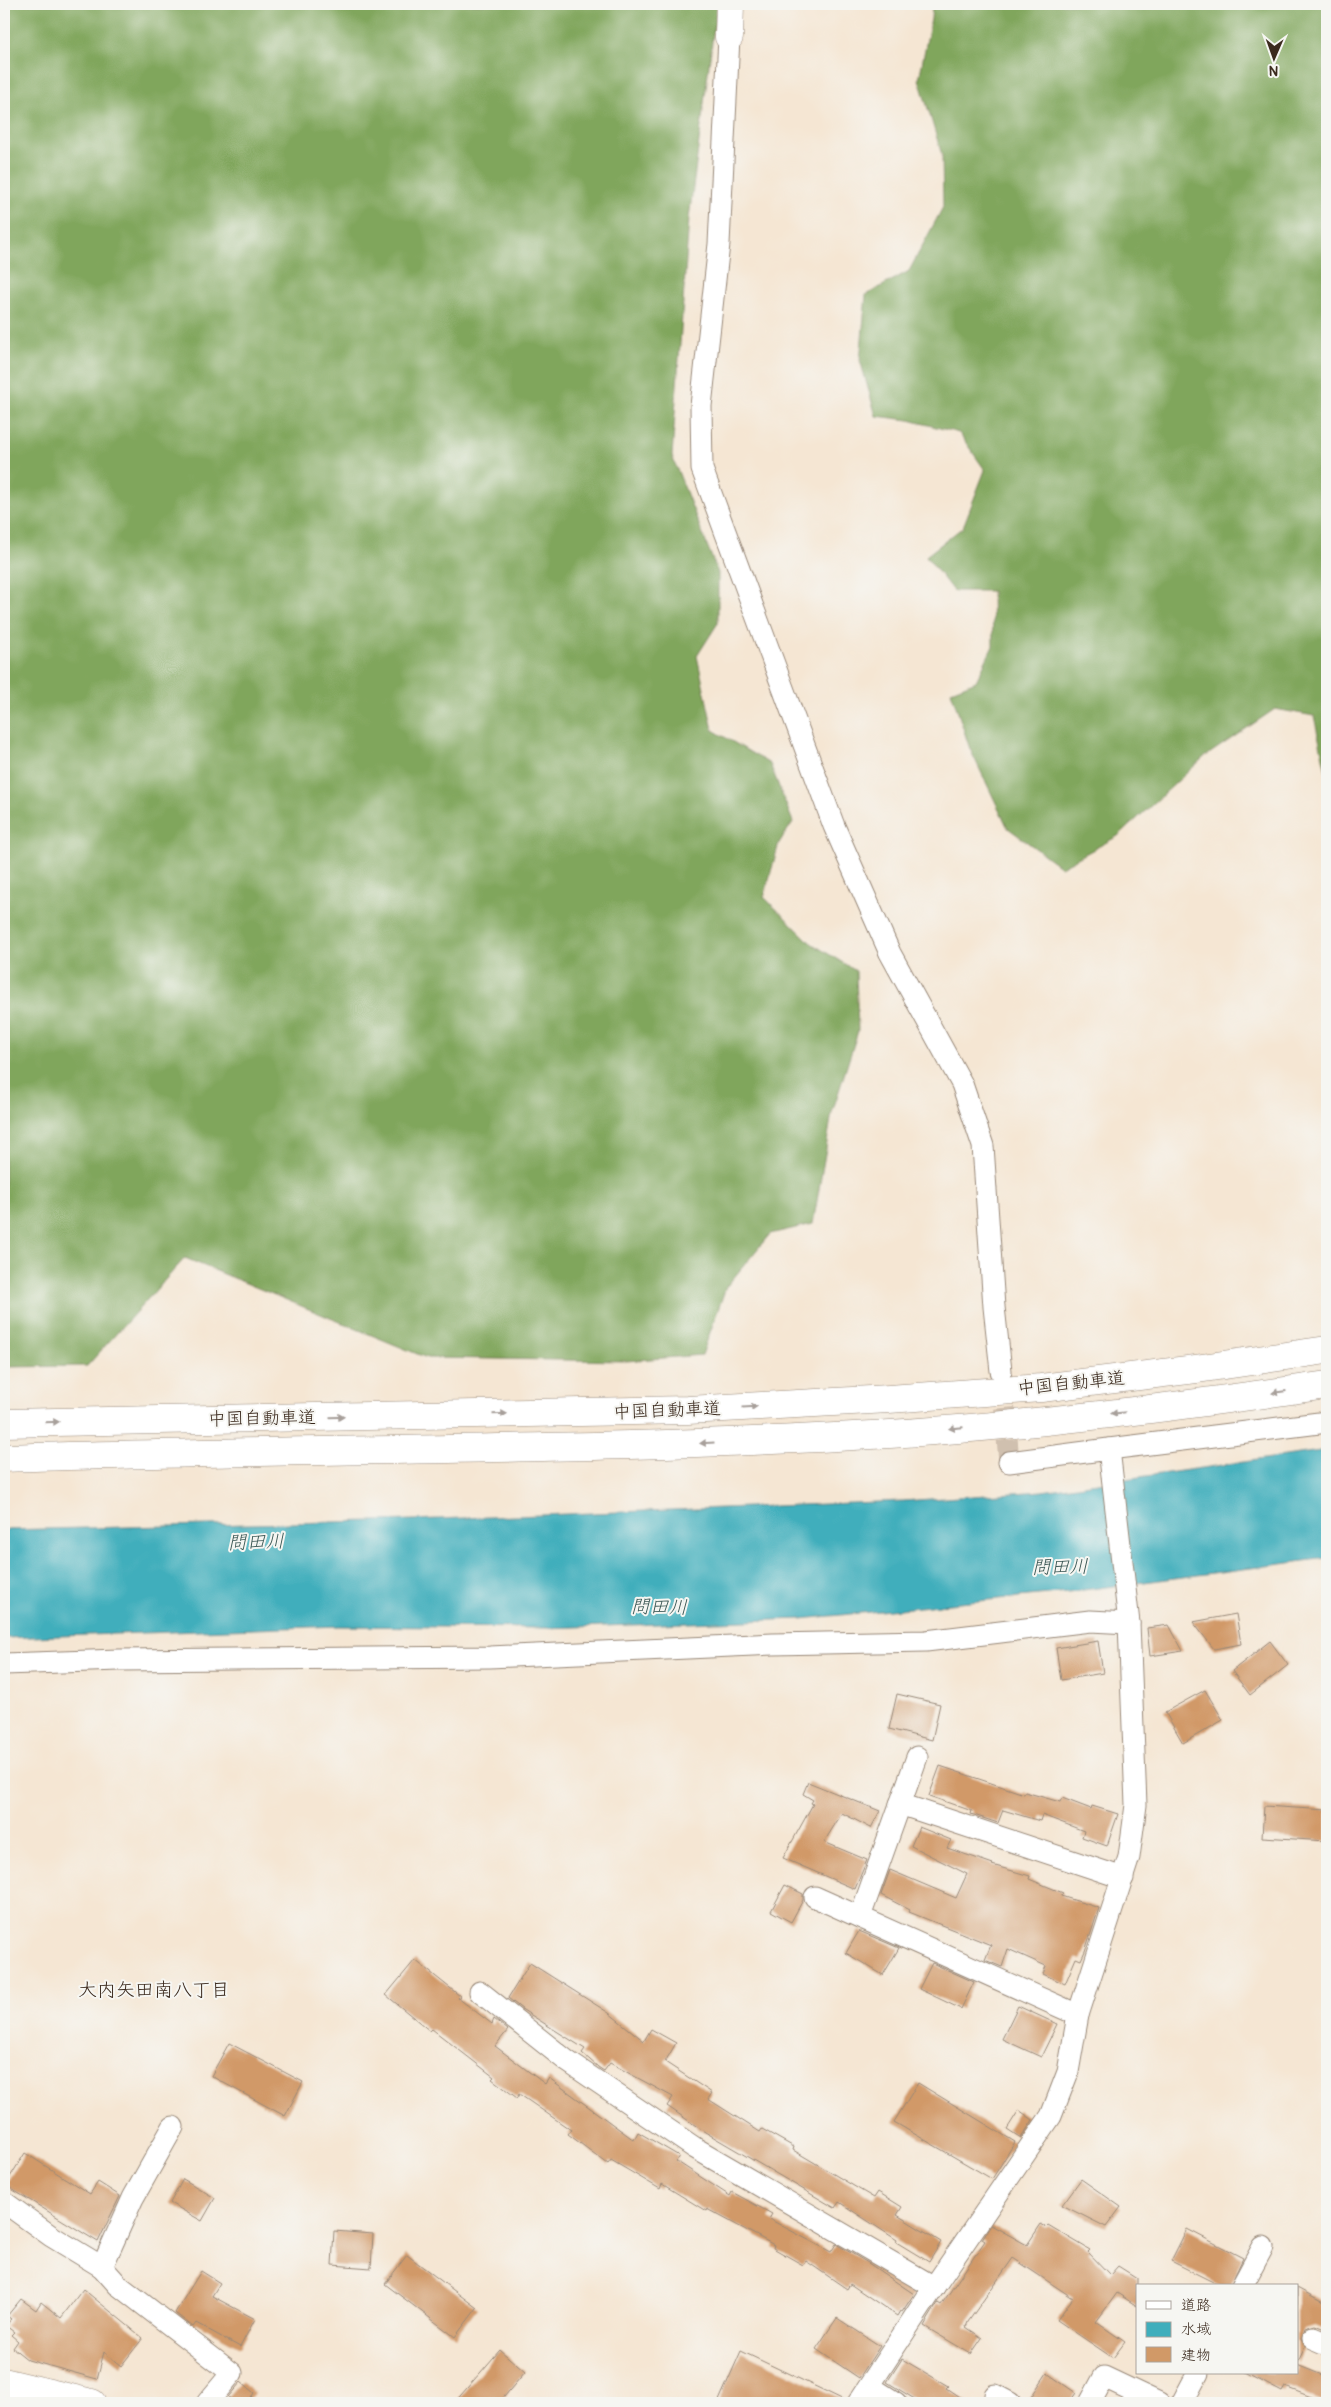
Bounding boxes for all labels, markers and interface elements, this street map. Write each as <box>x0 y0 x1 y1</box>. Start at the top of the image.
north arrow <box>1248 32 1298 82</box>
text: N <box>1269 62 1279 79</box>
street label: 中国自動車道 <box>1016 1366 1126 1401</box>
one-way arrow <box>1271 1388 1287 1396</box>
street label: 中国自動車道 <box>613 1397 721 1424</box>
one-way arrow <box>742 1402 758 1410</box>
street label: 中国自動車道 <box>208 1406 316 1431</box>
one-way arrow <box>1110 1409 1126 1417</box>
one-way arrow <box>492 1410 508 1418</box>
one-way arrow <box>330 1413 346 1421</box>
one-way arrow <box>45 1418 61 1426</box>
one-way arrow <box>948 1425 964 1433</box>
one-way arrow <box>698 1439 714 1447</box>
water label: 問田川 <box>227 1529 285 1555</box>
water label: 問田川 <box>1031 1555 1089 1579</box>
water label: 問田川 <box>630 1595 688 1619</box>
district label: 大内矢田南八丁目 <box>78 1978 230 2002</box>
legend <box>1136 2284 1298 2374</box>
text: 道路 <box>1181 2296 1211 2315</box>
text: 水域 <box>1181 2320 1211 2339</box>
text: 建物 <box>1181 2346 1211 2365</box>

